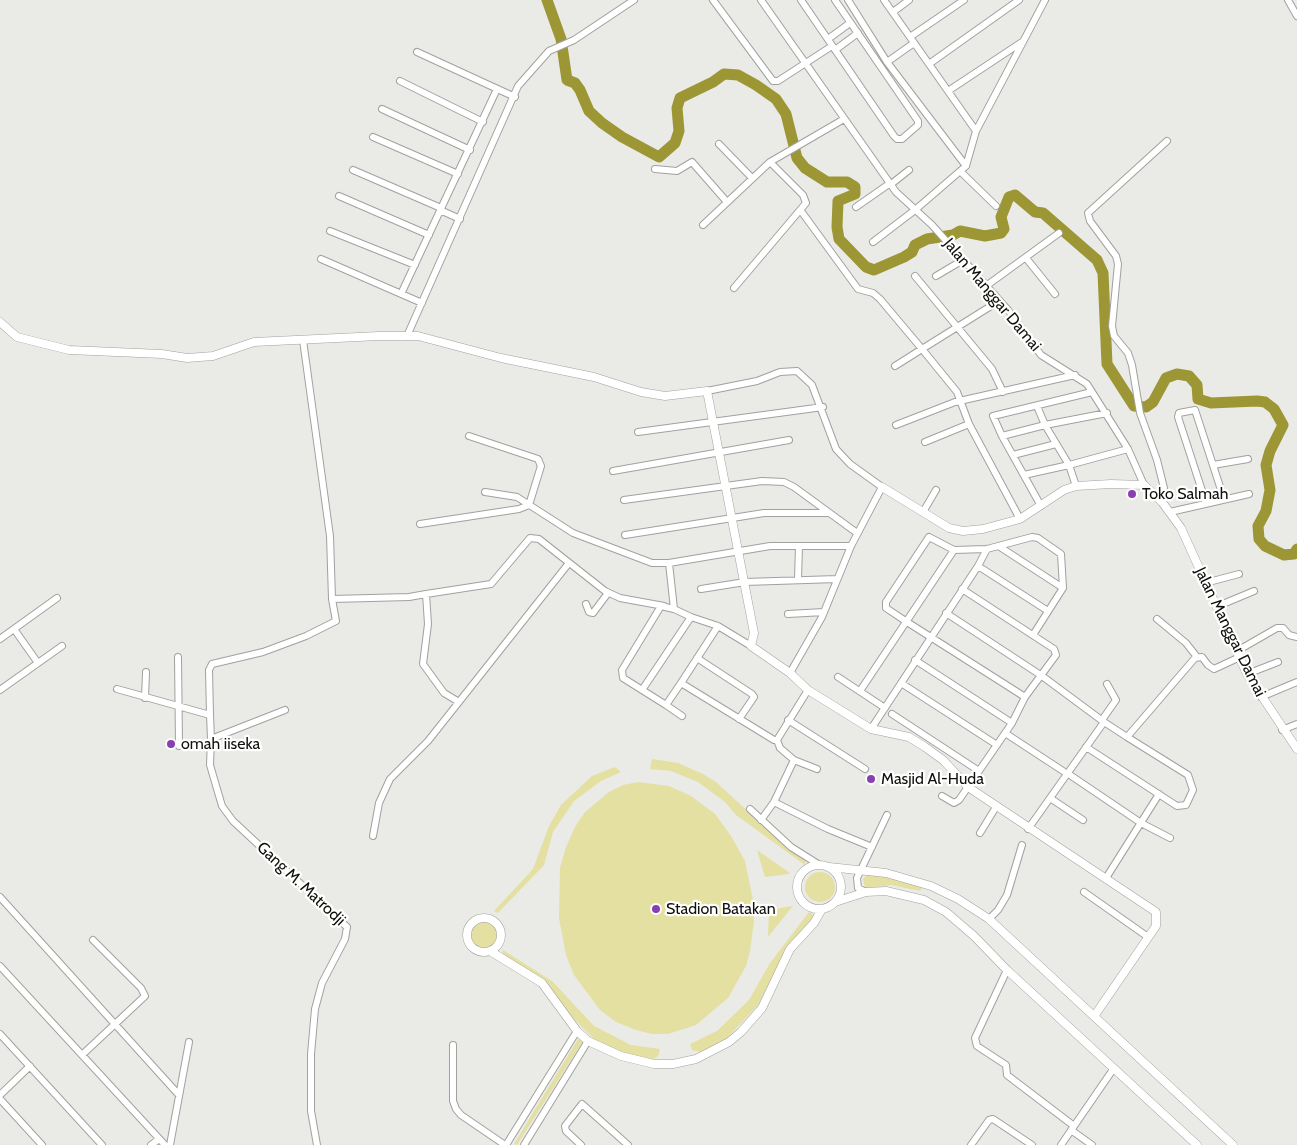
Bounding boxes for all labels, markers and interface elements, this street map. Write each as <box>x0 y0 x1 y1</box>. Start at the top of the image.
street label: Jalan Manggar Damai <box>939 235 1045 355</box>
place label: Toko Salmah <box>1142 484 1228 504</box>
marker: Toko Salmah <box>1126 488 1138 500</box>
street label: Jalan Manggar Damai <box>1190 564 1270 700</box>
place label: omah iiseka <box>181 734 260 754</box>
marker: omah iiseka <box>165 738 177 750</box>
place label: Masjid Al-Huda <box>881 769 984 789</box>
marker: Masjid Al-Huda <box>865 773 877 785</box>
street label: Gang M. Matrodji <box>253 838 349 930</box>
place label: Stadion Batakan <box>666 899 776 919</box>
marker: Stadion Batakan <box>650 903 662 915</box>

